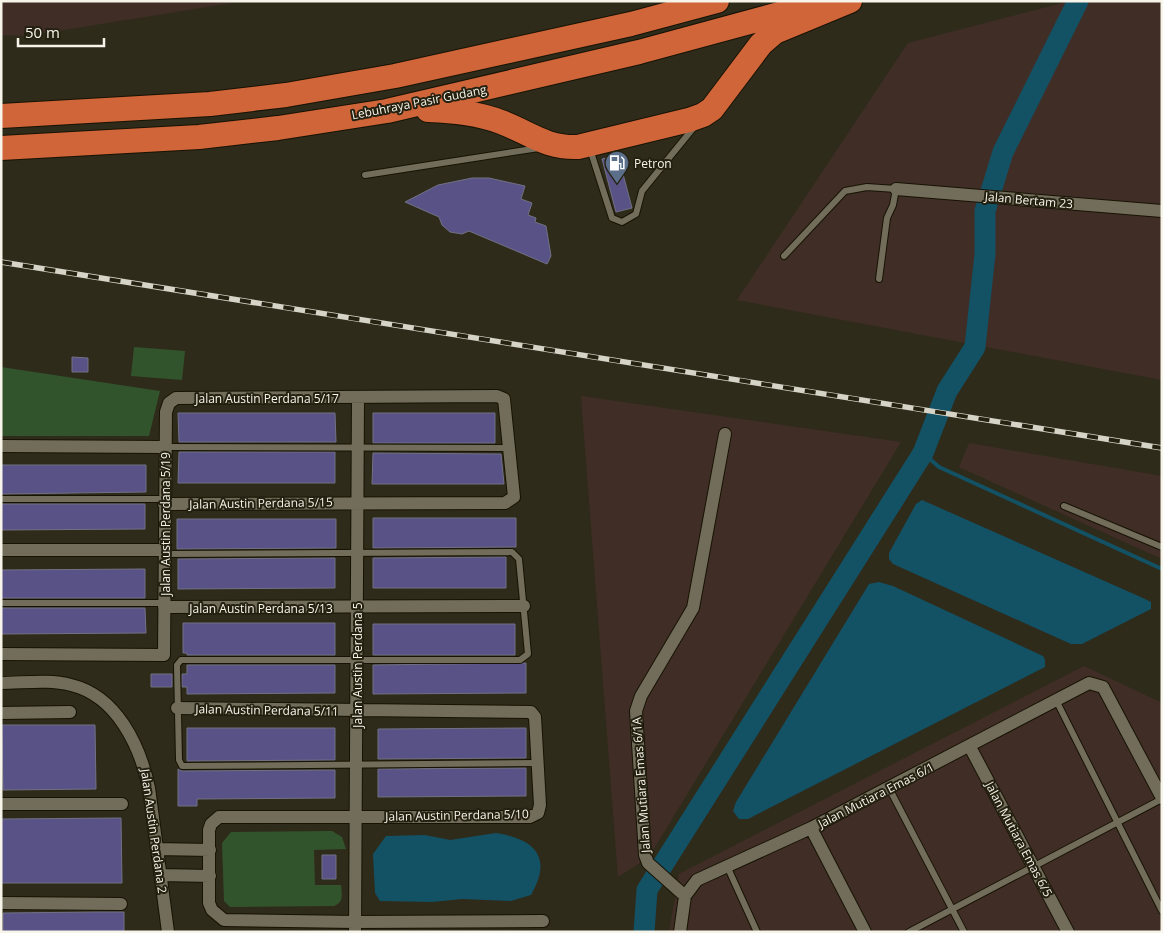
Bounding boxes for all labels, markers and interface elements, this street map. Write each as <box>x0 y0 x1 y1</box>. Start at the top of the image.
scale bar <box>18 15 104 47</box>
text: 50 m <box>25 22 60 42</box>
street label: Lebuhraya Pasir Gudang <box>350 80 488 123</box>
fuel station icon: Petron <box>604 150 630 184</box>
place label: Petron <box>634 155 672 172</box>
street label: Jalan Bertam 23 <box>983 188 1074 212</box>
street label: Jalan Austin Perdana 5/17 <box>194 390 339 407</box>
street label: Jalan Austin Perdana 5/19 <box>157 452 174 597</box>
street label: Jalan Austin Perdana 5/15 <box>188 493 333 513</box>
street label: Jalan Austin Perdana 5/13 <box>188 600 333 617</box>
street label: Jalan Austin Perdana 5 <box>349 602 366 729</box>
street label: Jalan Austin Perdana 5/11 <box>194 700 339 720</box>
street label: Jalan Mutiara Emas 6/1A <box>628 716 654 854</box>
street label: Jalan Mutiara Emas 6/1 <box>814 758 937 832</box>
street label: Jalan Austin Perdana 2 <box>137 767 171 894</box>
street label: Jalan Mutiara Emas 6/5 <box>981 777 1057 900</box>
street label: Jalan Austin Perdana 5/10 <box>384 805 529 825</box>

